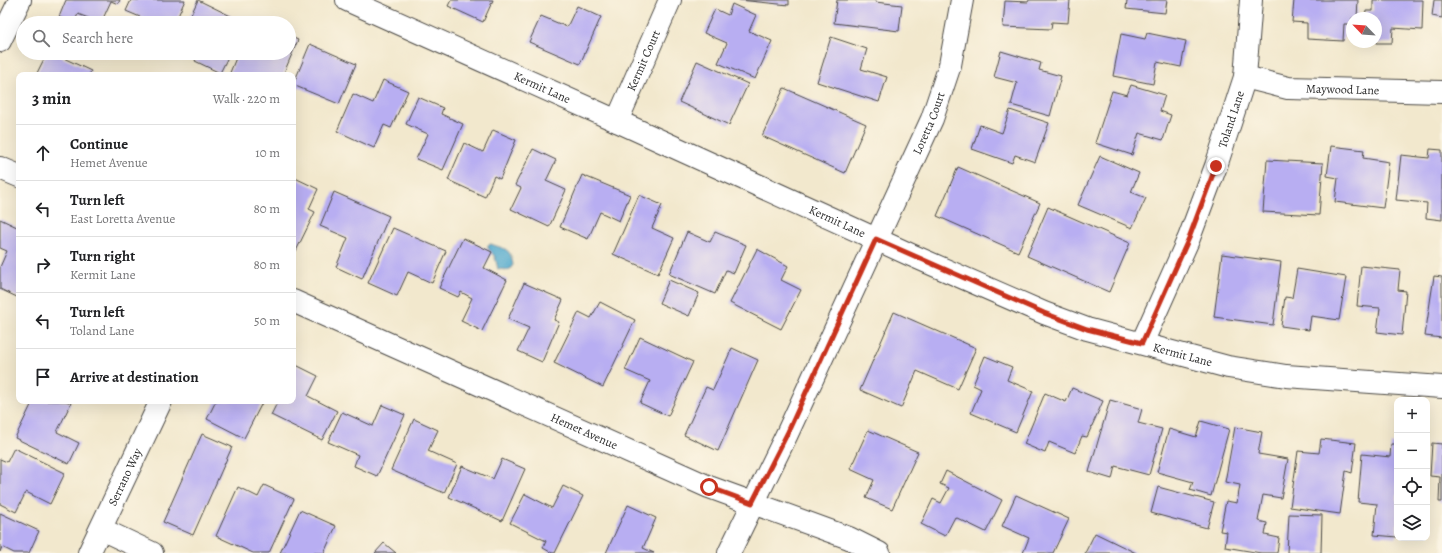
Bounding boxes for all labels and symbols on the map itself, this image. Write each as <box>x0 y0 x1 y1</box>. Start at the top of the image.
north arrow <box>1346 12 1382 48</box>
street label: Kermit Court <box>623 27 664 94</box>
street label: Kermit Lane <box>511 68 573 107</box>
street label: Maywood Lane <box>1306 80 1380 98</box>
street label: Toland Lane <box>1214 89 1248 150</box>
street label: Loretta Court <box>909 90 948 157</box>
route end <box>1207 157 1225 175</box>
street label: Kermit Lane <box>806 202 868 241</box>
street label: Kermit Lane <box>1151 339 1214 370</box>
street label: Hemet Avenue <box>548 409 620 453</box>
street label: Serrano Way <box>104 445 146 509</box>
route start <box>700 478 718 496</box>

